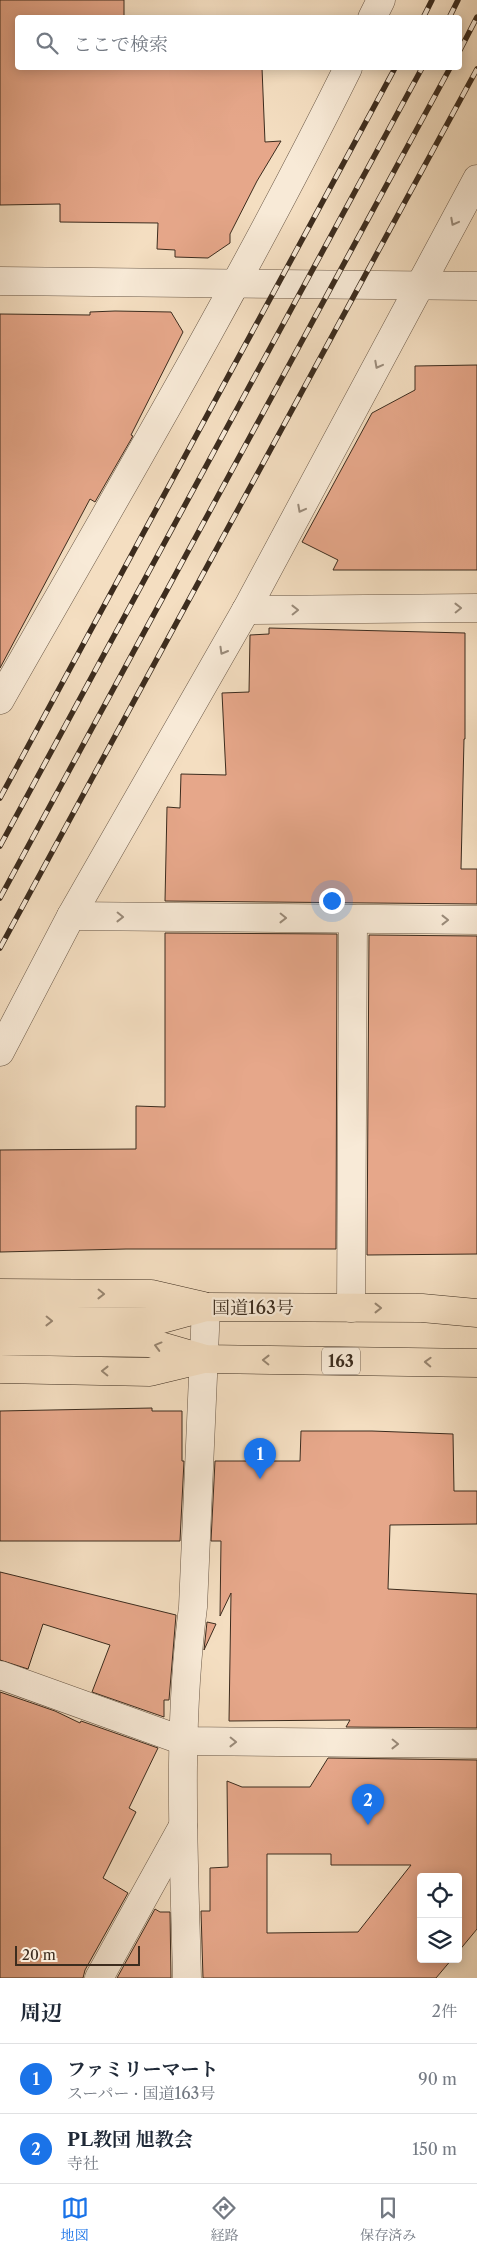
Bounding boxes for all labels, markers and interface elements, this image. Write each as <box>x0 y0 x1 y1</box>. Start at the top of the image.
search box <box>15 15 462 70</box>
icon: search <box>33 29 61 57</box>
text: ここで検索 <box>73 33 168 56</box>
one-way arrow <box>450 217 460 226</box>
one-way arrow <box>374 360 384 369</box>
one-way arrow <box>297 503 307 512</box>
one-way arrow <box>454 603 462 613</box>
one-way arrow <box>292 605 299 615</box>
one-way arrow <box>219 646 229 655</box>
your location <box>319 888 345 914</box>
one-way arrow <box>116 912 124 922</box>
one-way arrow <box>279 913 287 923</box>
one-way arrow <box>442 915 449 925</box>
one-way arrow <box>98 1289 105 1299</box>
street label: 国道163号 <box>212 1297 294 1319</box>
one-way arrow <box>374 1303 382 1313</box>
one-way arrow <box>45 1316 53 1326</box>
one-way arrow <box>155 1341 163 1351</box>
road number: 163 <box>322 1348 360 1374</box>
one-way arrow <box>262 1355 270 1365</box>
one-way arrow <box>424 1356 432 1367</box>
one-way arrow <box>101 1366 108 1376</box>
pin: 1 <box>244 1438 276 1479</box>
one-way arrow <box>230 1737 237 1747</box>
one-way arrow <box>392 1738 400 1749</box>
pin: 2 <box>352 1784 384 1825</box>
map controls <box>417 1873 462 1963</box>
button: locate <box>417 1873 462 1918</box>
button: layers <box>417 1918 462 1963</box>
scale bar <box>15 1943 140 1966</box>
text: 20 m <box>22 1946 56 1964</box>
text: 周辺 <box>20 2000 62 2025</box>
text: 2件 <box>432 2001 457 2021</box>
text: ファミリーマート <box>67 2058 219 2081</box>
text: 1 <box>32 2069 40 2089</box>
text: 90 m <box>418 2069 457 2089</box>
text: スーパー · 国道163号 <box>67 2083 215 2103</box>
text: PL教団 旭教会 <box>67 2128 193 2151</box>
text: 2 <box>31 2139 41 2159</box>
text: 150 m <box>412 2139 457 2159</box>
text: 寺社 <box>67 2153 99 2173</box>
tab: 地図 <box>61 2194 89 2244</box>
tab: 経路 <box>210 2194 238 2244</box>
tab: 保存済み <box>360 2194 416 2244</box>

